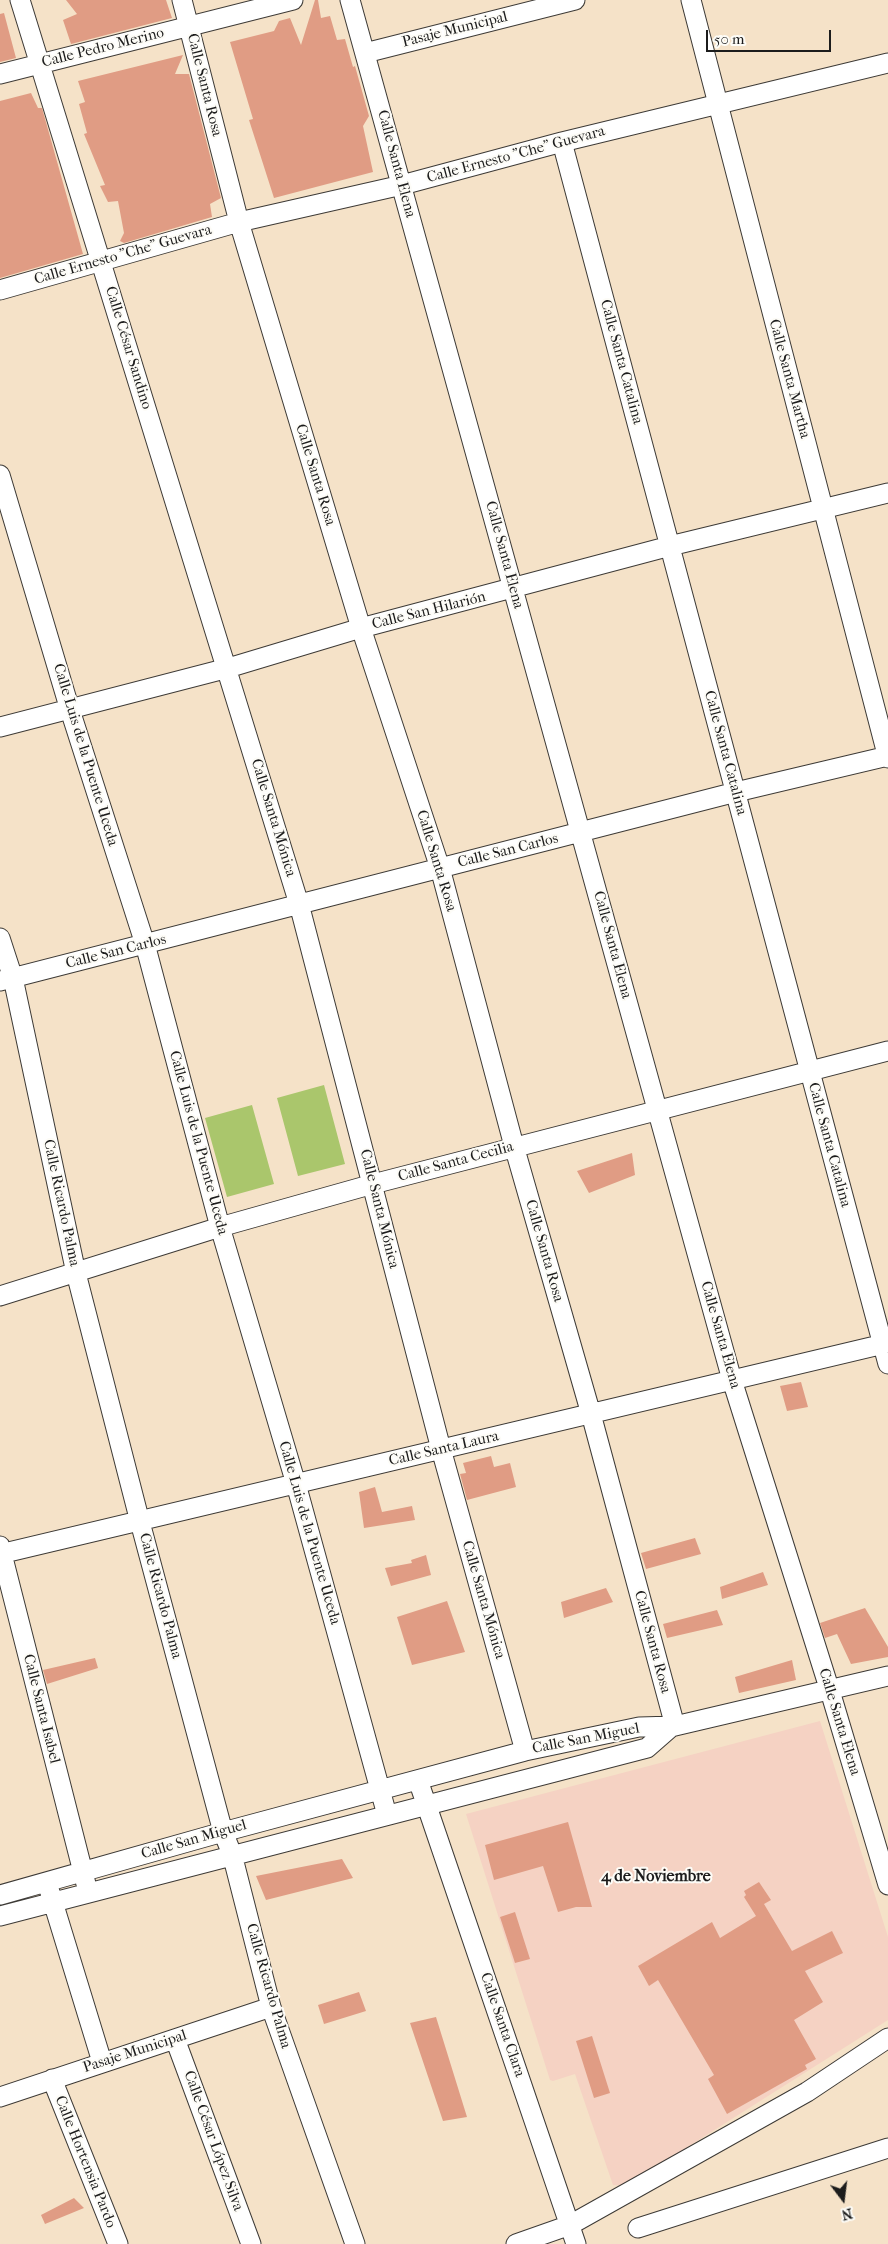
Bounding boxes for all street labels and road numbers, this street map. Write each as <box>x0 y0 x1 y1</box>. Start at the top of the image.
street label: Pasaje Municipal <box>400 8 510 52</box>
street label: Calle Pedro Merino <box>40 24 166 72</box>
street label: Calle Santa Rosa <box>183 32 225 138</box>
street label: Calle Santa Elena <box>373 108 419 220</box>
street label: Calle Ernesto "Che" Guevara <box>425 123 607 187</box>
street label: Calle Ernesto "Che" Guevara <box>32 221 214 289</box>
street label: Calle César Sandino <box>101 284 155 412</box>
street label: Calle Santa Catalina <box>596 298 646 426</box>
street label: Calle Santa Martha <box>764 318 814 440</box>
street label: Calle Santa Rosa <box>291 422 339 528</box>
street label: Calle Santa Elena <box>481 499 527 611</box>
street label: Calle San Hilarión <box>370 588 488 634</box>
street label: Calle Luis de la Puente Uceda <box>49 662 121 848</box>
street label: Calle Santa Catalina <box>700 689 750 817</box>
street label: Calle Santa Mónica <box>247 757 299 879</box>
street label: Calle Santa Rosa <box>412 808 460 914</box>
street label: Calle San Carlos <box>456 830 560 872</box>
street label: Calle Santa Elena <box>589 889 635 1001</box>
street label: Calle San Carlos <box>64 931 168 973</box>
street label: Calle Luis de la Puente Uceda <box>165 1049 231 1237</box>
street label: Calle Santa Catalina <box>804 1081 854 1209</box>
street label: Calle Ricardo Palma <box>39 1138 83 1268</box>
street label: Calle Santa Cecilia <box>396 1138 516 1186</box>
street label: Calle Santa Mónica <box>355 1147 403 1271</box>
street label: Calle Santa Rosa <box>521 1198 567 1304</box>
street label: Calle Santa Elena <box>696 1279 744 1391</box>
street label: Calle Santa Laura <box>387 1428 501 1470</box>
street label: Calle Luis de la Puente Uceda <box>274 1439 344 1627</box>
street label: Calle Ricardo Palma <box>135 1531 185 1661</box>
street label: Calle Santa Mónica <box>457 1539 509 1661</box>
street label: Calle Santa Rosa <box>630 1589 674 1695</box>
street label: Calle Santa Isabel <box>19 1652 63 1766</box>
street label: Calle Santa Elena <box>814 1666 864 1778</box>
street label: Calle San Miguel <box>531 1720 641 1758</box>
street label: Calle San Miguel <box>139 1816 249 1864</box>
street label: Calle Ricardo Palma <box>242 1921 294 2051</box>
street label: Calle Santa Clara <box>476 1970 528 2080</box>
street label: Pasaje Municipal <box>81 2027 189 2077</box>
street label: Calle César López Silva <box>179 2068 247 2214</box>
street label: Calle Hortensia Pardo <box>50 2093 120 2231</box>

